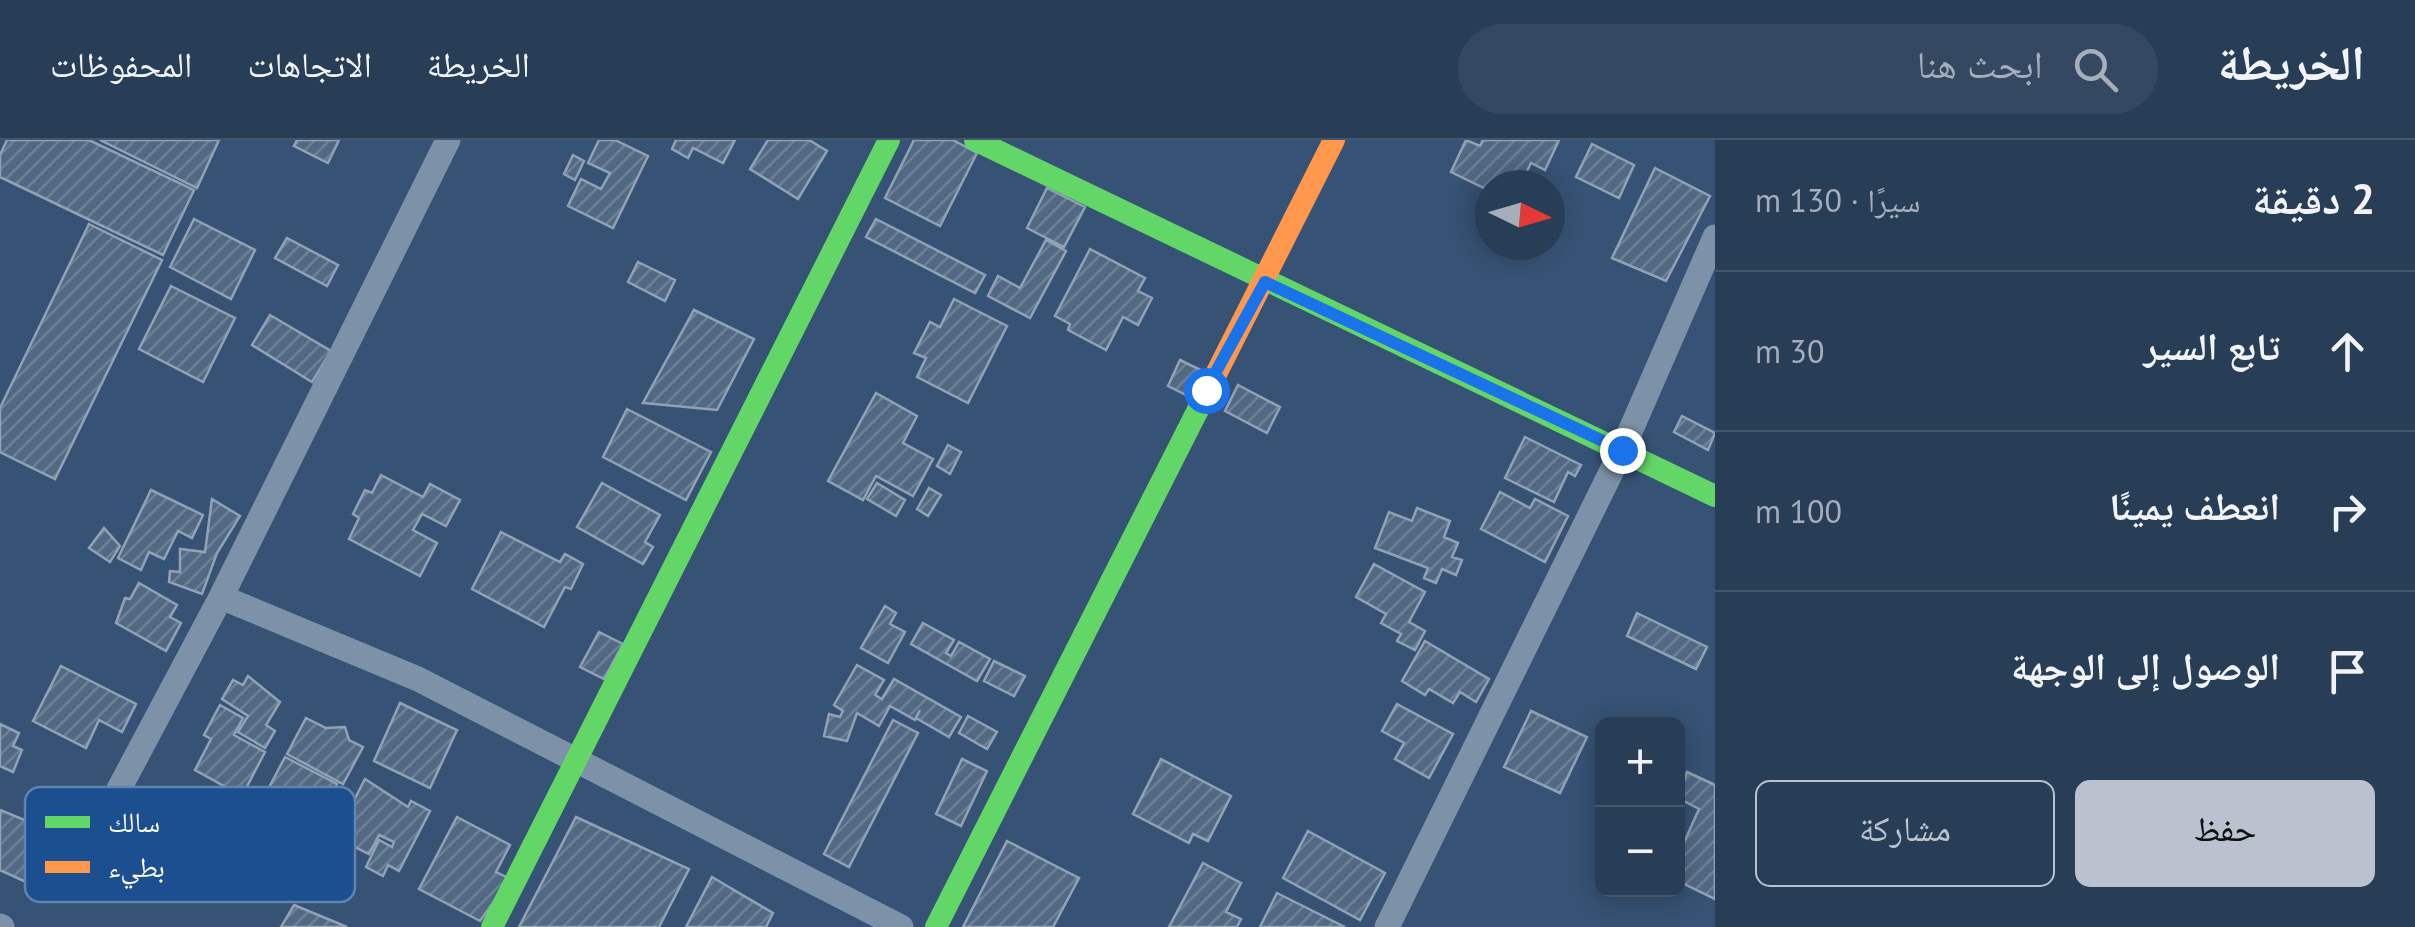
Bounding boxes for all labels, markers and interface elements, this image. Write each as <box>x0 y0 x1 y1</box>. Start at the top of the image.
search box <box>1458 24 2158 114</box>
text: الخريطة <box>2218 31 2365 93</box>
text: ابحث هنا <box>1917 39 2043 88</box>
text: المحفوظات <box>50 41 192 87</box>
text: الاتجاهات <box>247 41 372 87</box>
text: الخريطة <box>427 41 530 87</box>
icon: search <box>2068 42 2123 97</box>
north arrow <box>1475 170 1565 260</box>
text: 2 دقيقة <box>2252 171 2375 226</box>
text: سيرًا · 130 m <box>1755 179 1921 221</box>
text: تابع السير <box>2144 321 2280 370</box>
icon: ahead <box>2320 324 2375 379</box>
text: 30 m <box>1755 330 1824 372</box>
route start <box>1184 368 1230 414</box>
route end <box>1600 428 1646 474</box>
text: انعطف يمينًا <box>2109 481 2280 530</box>
icon: right <box>2320 484 2375 539</box>
text: 100 m <box>1755 490 1842 532</box>
text: الوصول إلى الوجهة <box>2011 641 2280 690</box>
icon: arrive <box>2320 644 2375 699</box>
map controls <box>1595 717 1685 897</box>
button: + <box>1595 717 1685 807</box>
button: مشاركة <box>1755 780 2055 887</box>
button: حفظ <box>2075 780 2375 887</box>
legend <box>25 787 355 902</box>
text: سالك <box>108 803 160 840</box>
button: − <box>1595 807 1685 897</box>
text: بطيء <box>108 848 165 890</box>

